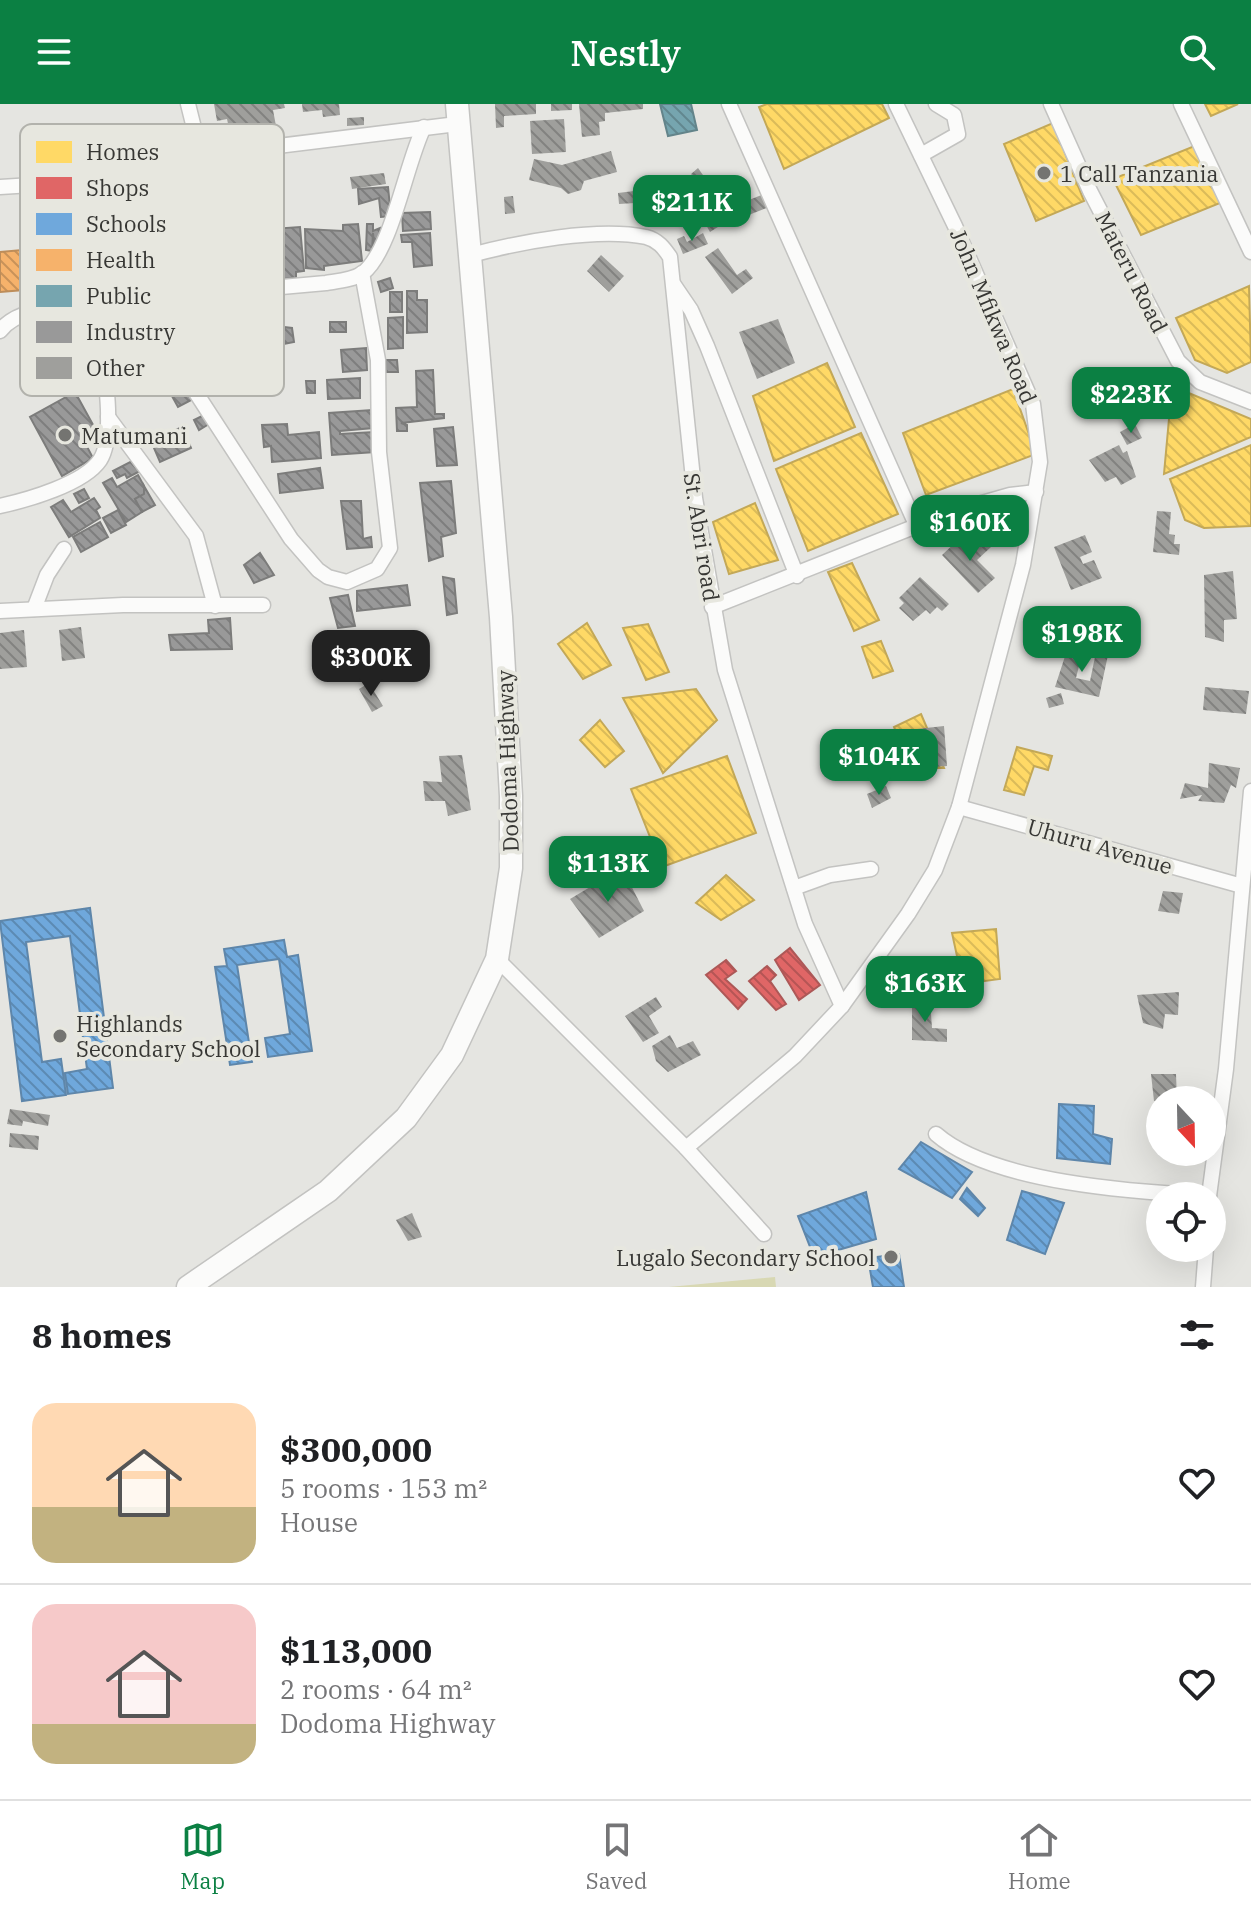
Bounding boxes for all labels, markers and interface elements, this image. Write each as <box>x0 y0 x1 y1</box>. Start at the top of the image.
text: Nestly <box>570 29 681 76</box>
icon: menu <box>32 30 76 74</box>
icon: search <box>1175 30 1219 74</box>
legend <box>20 124 284 396</box>
text: Homes <box>86 137 159 166</box>
place label: 1 Call Tanzania <box>1060 159 1218 188</box>
marker: 1 Call Tanzania <box>1035 164 1053 182</box>
text: Shops <box>86 173 149 202</box>
pin: $211K <box>636 175 748 243</box>
text: $211K <box>651 184 733 218</box>
street label: Materu Road <box>1089 207 1175 337</box>
text: Schools <box>86 209 166 238</box>
street label: John Mfikwa Road <box>944 224 1044 408</box>
text: Health <box>86 245 155 274</box>
text: Public <box>86 281 151 310</box>
text: Industry <box>86 317 175 346</box>
text: Other <box>86 353 145 382</box>
pin: $223K <box>1075 367 1187 435</box>
text: $223K <box>1090 376 1172 410</box>
place label: Matumani <box>81 421 187 450</box>
marker: Matumani <box>56 426 74 444</box>
street label: St. Abri road <box>678 471 726 603</box>
pin: $160K <box>914 495 1026 563</box>
text: $160K <box>929 504 1011 538</box>
pin: $198K <box>1026 606 1138 674</box>
text: $198K <box>1041 615 1123 649</box>
pin: $300K <box>315 630 427 698</box>
text: $300K <box>330 639 412 673</box>
street label: Dodoma Highway <box>489 669 525 853</box>
pin: $104K <box>823 729 935 797</box>
text: $104K <box>838 738 920 772</box>
street label: Uhuru Avenue <box>1024 811 1176 881</box>
pin: $113K <box>552 836 664 904</box>
text: $113K <box>567 845 649 879</box>
pin: $163K <box>869 956 981 1024</box>
text: $163K <box>884 965 966 999</box>
place label: Highlands Secondary School <box>76 1009 261 1063</box>
marker: Highlands Secondary School <box>51 1027 69 1045</box>
north arrow <box>1146 1086 1226 1166</box>
map controls <box>1146 1086 1226 1262</box>
button: locate <box>1146 1182 1226 1262</box>
place label: Lugalo Secondary School <box>616 1243 875 1272</box>
marker: Lugalo Secondary School <box>882 1248 900 1266</box>
text: 8 homes <box>32 1313 172 1357</box>
icon: filters <box>1175 1313 1219 1357</box>
text: $300,000 <box>280 1427 432 1471</box>
icon: home <box>96 1435 192 1531</box>
icon: heart <box>1175 1461 1219 1505</box>
text: 5 rooms · 153 m² <box>280 1471 487 1505</box>
text: House <box>280 1505 358 1539</box>
text: $113,000 <box>280 1628 432 1672</box>
icon: home <box>96 1636 192 1732</box>
icon: heart <box>1175 1662 1219 1706</box>
text: 2 rooms · 64 m² <box>280 1672 472 1706</box>
text: Dodoma Highway <box>280 1706 495 1740</box>
tab: Map <box>180 1818 225 1895</box>
tab: Saved <box>586 1818 647 1895</box>
tab: Home <box>1008 1818 1071 1895</box>

